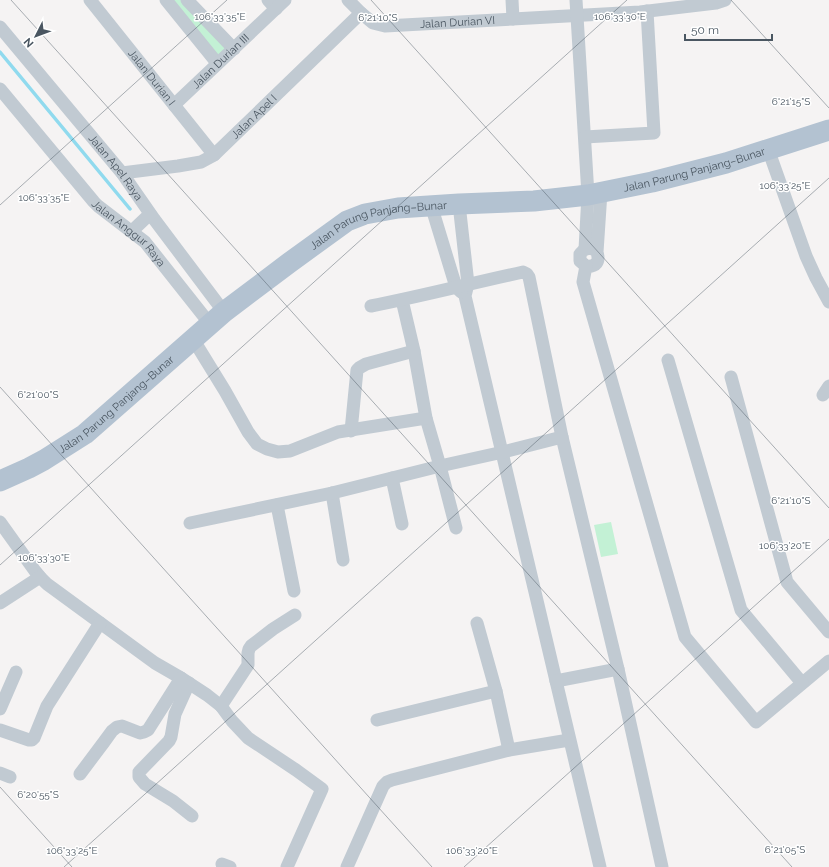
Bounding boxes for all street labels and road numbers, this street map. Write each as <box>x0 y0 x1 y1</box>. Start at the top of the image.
street label: Jalan Durian VI <box>420 14 495 31</box>
street label: Jalan Durian III <box>190 31 252 91</box>
street label: Jalan Durian I <box>125 47 178 108</box>
street label: Jalan Apel I <box>229 92 280 142</box>
street label: Jalan Apel Raya <box>86 132 145 203</box>
street label: Jalan Parung Panjang–Bunar <box>622 145 767 195</box>
street label: Jalan Anggur Raya <box>89 198 168 269</box>
street label: Jalan Parung Panjang–Bunar <box>308 199 447 253</box>
street label: Jalan Parung Panjang–Bunar <box>56 353 177 456</box>

